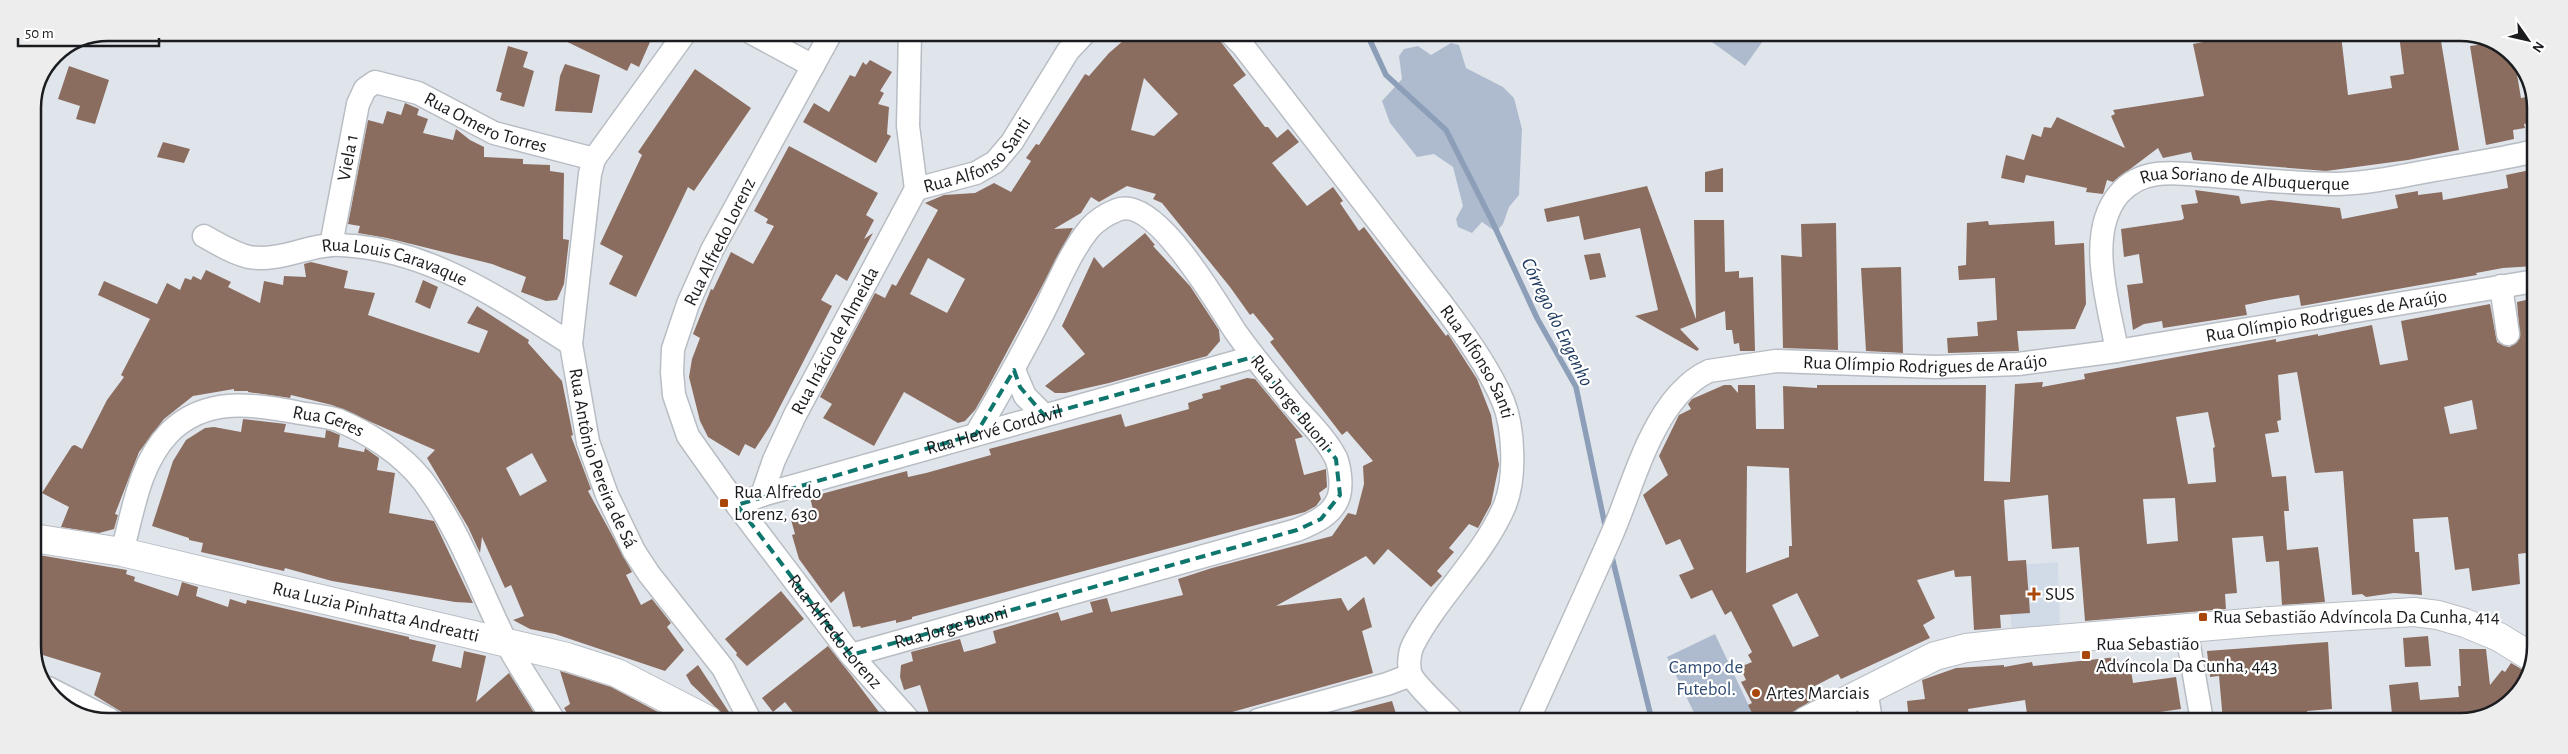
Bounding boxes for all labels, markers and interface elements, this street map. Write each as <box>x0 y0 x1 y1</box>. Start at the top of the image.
scale bar <box>18 15 159 47</box>
north arrow <box>2503 15 2553 65</box>
text: 50 m <box>25 26 54 41</box>
text: N <box>2529 39 2546 55</box>
street label: Rua Omero Torres <box>421 89 549 156</box>
street label: Rua Alfonso Santi <box>921 114 1034 196</box>
street label: Viela 1 <box>334 133 362 183</box>
street label: Rua Soriano de Albuquerque <box>2137 163 2350 194</box>
street label: Rua Alfredo Lorenz <box>681 175 759 309</box>
street label: Rua Louis Caravaque <box>320 235 470 289</box>
water label: Córrego do Engenho <box>1517 255 1597 389</box>
street label: Rua Inácio de Almeida <box>788 264 882 418</box>
street label: Rua Olímpio Rodrigues de Araújo <box>2204 286 2448 345</box>
street label: Rua Alfonso Santi <box>1436 301 1517 420</box>
street label: Rua Olímpio Rodrigues de Araújo <box>1803 351 2048 377</box>
street label: Rua Jorge Buoni <box>1247 352 1335 454</box>
street label: Rua Antônio Pereira de Sá <box>566 367 641 551</box>
street label: Rua Geres <box>291 402 367 440</box>
street label: Rua Hervé Cordovil <box>924 402 1064 458</box>
place label: Rua Alfredo Lorenz, 630 <box>734 483 821 524</box>
marker: Rua Alfredo Lorenz, 630 <box>718 497 730 509</box>
street label: Rua Alfredo Lorenz <box>784 571 886 692</box>
street label: Rua Luzia Pinhatta Andreatti <box>271 578 481 645</box>
place label: SUS <box>2045 585 2075 604</box>
marker: SUS <box>2027 587 2041 601</box>
street label: Rua Jorge Buoni <box>892 602 1010 652</box>
place label: Rua Sebastião Advíncola Da Cunha, 414 <box>2213 608 2500 627</box>
marker: Rua Sebastião Advíncola Da Cunha, 414 <box>2197 611 2209 623</box>
place label: Rua Sebastião Advíncola Da Cunha, 443 <box>2096 635 2278 676</box>
marker: Rua Sebastião Advíncola Da Cunha, 443 <box>2080 649 2092 661</box>
park label: Campo de Futebol. <box>1669 658 1743 699</box>
place label: Artes Marciais <box>1766 684 1869 703</box>
marker: Artes Marciais <box>1750 687 1762 699</box>

